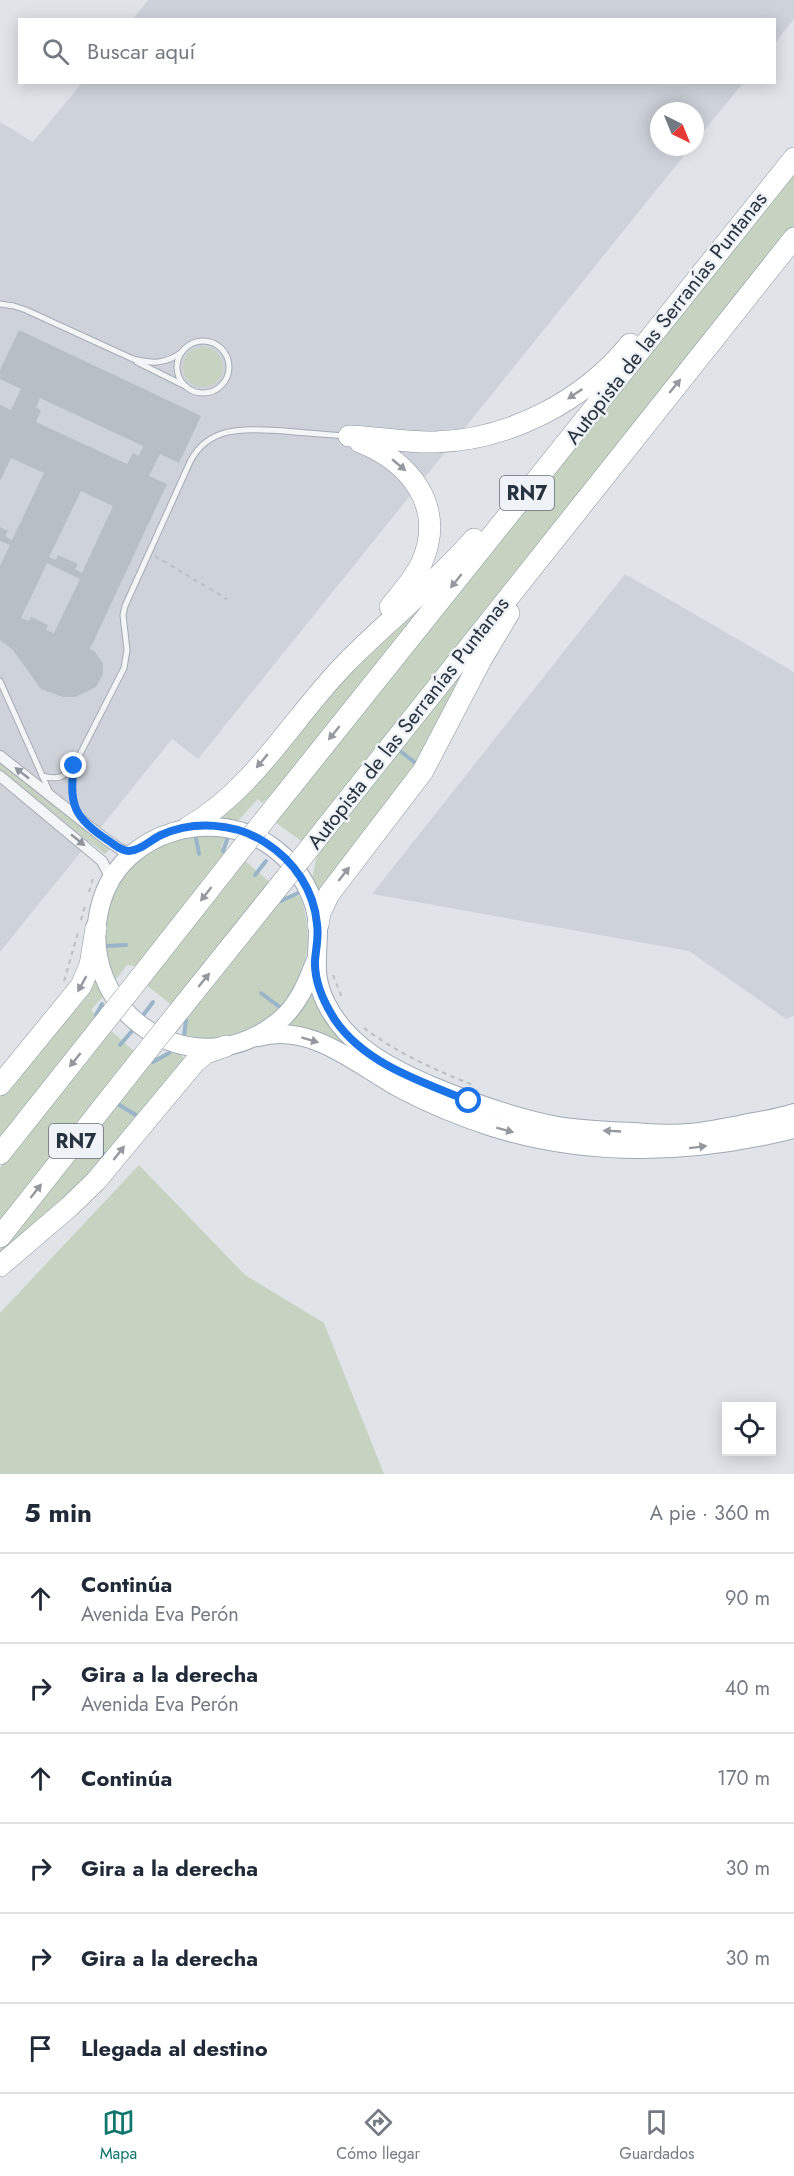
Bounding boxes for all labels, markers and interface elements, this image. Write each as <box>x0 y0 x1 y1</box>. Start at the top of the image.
search box <box>18 18 776 84</box>
icon: search <box>39 35 72 68</box>
text: Buscar aquí <box>87 35 195 67</box>
north arrow <box>650 102 704 156</box>
street label: Autopista de las Serranías Puntanas <box>558 185 774 451</box>
one-way arrow <box>668 379 681 394</box>
one-way arrow <box>567 388 583 399</box>
one-way arrow <box>391 458 407 471</box>
road number: RN7 <box>500 476 554 510</box>
one-way arrow <box>450 573 463 589</box>
street label: Autopista de las Serranías Puntanas <box>300 590 516 856</box>
one-way arrow <box>328 725 341 741</box>
route end <box>60 752 86 778</box>
one-way arrow <box>256 753 269 769</box>
one-way arrow <box>14 767 30 780</box>
one-way arrow <box>70 833 86 846</box>
one-way arrow <box>337 866 350 882</box>
one-way arrow <box>199 886 212 902</box>
one-way arrow <box>197 972 210 988</box>
one-way arrow <box>77 976 87 993</box>
one-way arrow <box>301 1036 319 1045</box>
one-way arrow <box>69 1052 82 1067</box>
route start <box>455 1087 481 1113</box>
road number: RN7 <box>49 1124 103 1158</box>
one-way arrow <box>496 1126 514 1136</box>
one-way arrow <box>602 1126 621 1135</box>
one-way arrow <box>689 1142 708 1152</box>
one-way arrow <box>113 1145 126 1161</box>
one-way arrow <box>30 1183 43 1199</box>
map controls <box>722 1402 776 1456</box>
button: locate <box>722 1402 776 1456</box>
text: 5 min <box>24 1494 92 1532</box>
text: A pie · 360 m <box>650 1499 770 1528</box>
text: Continúa <box>81 1568 172 1600</box>
icon: ahead <box>24 1582 57 1615</box>
text: 90 m <box>725 1584 770 1613</box>
text: Avenida Eva Perón <box>81 1600 239 1629</box>
text: Gira a la derecha <box>81 1658 258 1690</box>
icon: right <box>24 1672 57 1705</box>
text: 40 m <box>725 1674 770 1703</box>
text: Avenida Eva Perón <box>81 1690 239 1719</box>
icon: ahead <box>24 1762 57 1795</box>
text: Continúa <box>81 1762 172 1794</box>
text: 170 m <box>717 1764 770 1793</box>
icon: right <box>24 1852 57 1885</box>
text: Gira a la derecha <box>81 1852 258 1884</box>
text: 30 m <box>725 1854 770 1883</box>
icon: right <box>24 1942 57 1975</box>
text: Gira a la derecha <box>81 1942 258 1974</box>
text: 30 m <box>725 1944 770 1973</box>
icon: arrive <box>24 2032 57 2065</box>
text: Llegada al destino <box>81 2032 268 2064</box>
tab: Mapa <box>100 2106 137 2165</box>
tab: Cómo llegar <box>336 2106 420 2165</box>
tab: Guardados <box>619 2106 694 2165</box>

